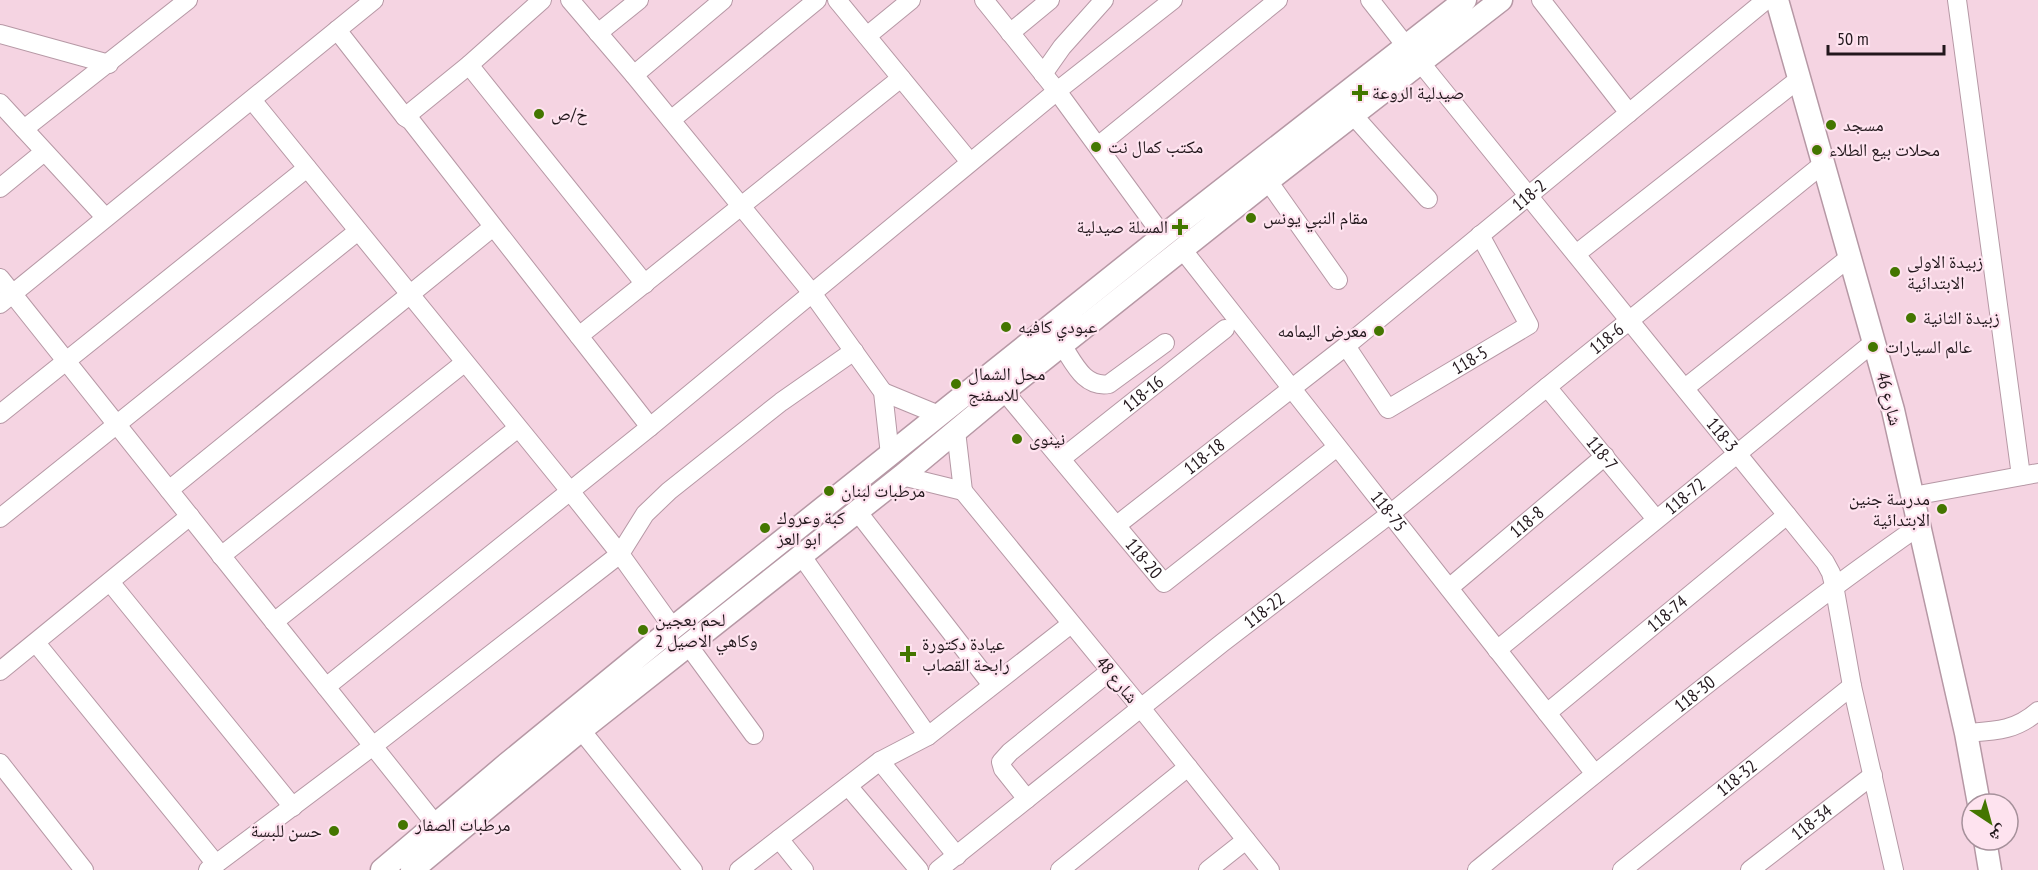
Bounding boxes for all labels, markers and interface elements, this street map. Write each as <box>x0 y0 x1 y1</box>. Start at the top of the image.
scale bar <box>1828 18 1944 56</box>
text: 50 m <box>1837 27 1869 50</box>
place label: صيدلية الروعة <box>1372 81 1464 104</box>
marker: صيدلية الروعة <box>1353 86 1367 100</box>
place label: خ/ص <box>551 102 588 126</box>
marker: خ/ص <box>532 107 546 121</box>
place label: مسجد <box>1843 113 1884 136</box>
marker: مسجد <box>1824 118 1838 132</box>
place label: مكتب كمال نت <box>1108 135 1203 158</box>
place label: محلات بيع الطلاء <box>1829 138 1940 162</box>
marker: مكتب كمال نت <box>1089 140 1103 154</box>
marker: محلات بيع الطلاء <box>1810 143 1824 157</box>
street label: 118-2 <box>1507 174 1551 216</box>
place label: مقام النبي يونس <box>1263 206 1368 233</box>
marker: مقام النبي يونس <box>1244 211 1258 225</box>
place label: المسلة صيدلية <box>1077 215 1168 238</box>
marker: المسلة صيدلية <box>1173 220 1187 234</box>
place label: زبيدة الاولى الابتدائية <box>1907 250 1983 294</box>
marker: زبيدة الاولى الابتدائية <box>1888 265 1902 279</box>
place label: زبيدة الثانية <box>1923 306 2000 329</box>
marker: زبيدة الثانية <box>1904 311 1918 325</box>
place label: عبودي كافيه <box>1018 315 1097 342</box>
street label: 118-6 <box>1584 318 1628 359</box>
place label: معرض اليمامه <box>1278 319 1367 342</box>
marker: عبودي كافيه <box>999 320 1013 334</box>
marker: معرض اليمامه <box>1372 324 1386 338</box>
place label: عالم السيارات <box>1885 335 1972 359</box>
street label: 118-5 <box>1448 340 1492 379</box>
marker: عالم السيارات <box>1866 340 1880 354</box>
place label: محل الشمال للاسفنج <box>968 362 1045 407</box>
street label: 118-16 <box>1118 370 1168 417</box>
street label: شارع 46 <box>1871 370 1908 428</box>
marker: محل الشمال للاسفنج <box>949 377 963 391</box>
street label: 118-3 <box>1702 413 1743 457</box>
place label: نينوى <box>1029 427 1065 450</box>
street label: 118-7 <box>1581 431 1623 475</box>
marker: نينوى <box>1010 432 1024 446</box>
street label: 118-18 <box>1179 433 1229 479</box>
street label: 118-72 <box>1660 472 1710 519</box>
place label: مرطبات لبنان <box>841 479 925 502</box>
marker: مرطبات لبنان <box>822 484 836 498</box>
street label: 118-75 <box>1366 486 1412 536</box>
place label: مدرسة جنين الابتدائية <box>1849 487 1930 531</box>
street label: 118-8 <box>1505 501 1548 543</box>
marker: مدرسة جنين الابتدائية <box>1935 502 1949 516</box>
place label: كبة وعروك ابو العز <box>776 506 845 550</box>
marker: كبة وعروك ابو العز <box>758 521 772 535</box>
street label: 118-20 <box>1120 533 1167 583</box>
street label: 118-22 <box>1239 587 1289 633</box>
street label: 118-74 <box>1642 590 1692 637</box>
place label: لحم بعجين وكاهي الاصيل 2 <box>655 608 758 656</box>
marker: لحم بعجين وكاهي الاصيل 2 <box>636 623 650 637</box>
place label: عيادة دكتورة رابحة القصاب <box>922 632 1010 676</box>
marker: عيادة دكتورة رابحة القصاب <box>899 645 917 663</box>
street label: شارع 48 <box>1091 652 1144 708</box>
street label: 118-30 <box>1669 670 1720 717</box>
street label: 118-32 <box>1711 754 1762 801</box>
north arrow <box>1960 792 2020 852</box>
street label: 118-34 <box>1786 799 1837 845</box>
place label: مرطبات الصفار <box>414 813 510 836</box>
marker: مرطبات الصفار <box>396 818 410 832</box>
place label: حسن للبسة <box>251 819 322 842</box>
text: ش <box>1986 821 2012 847</box>
marker: حسن للبسة <box>327 824 341 838</box>

